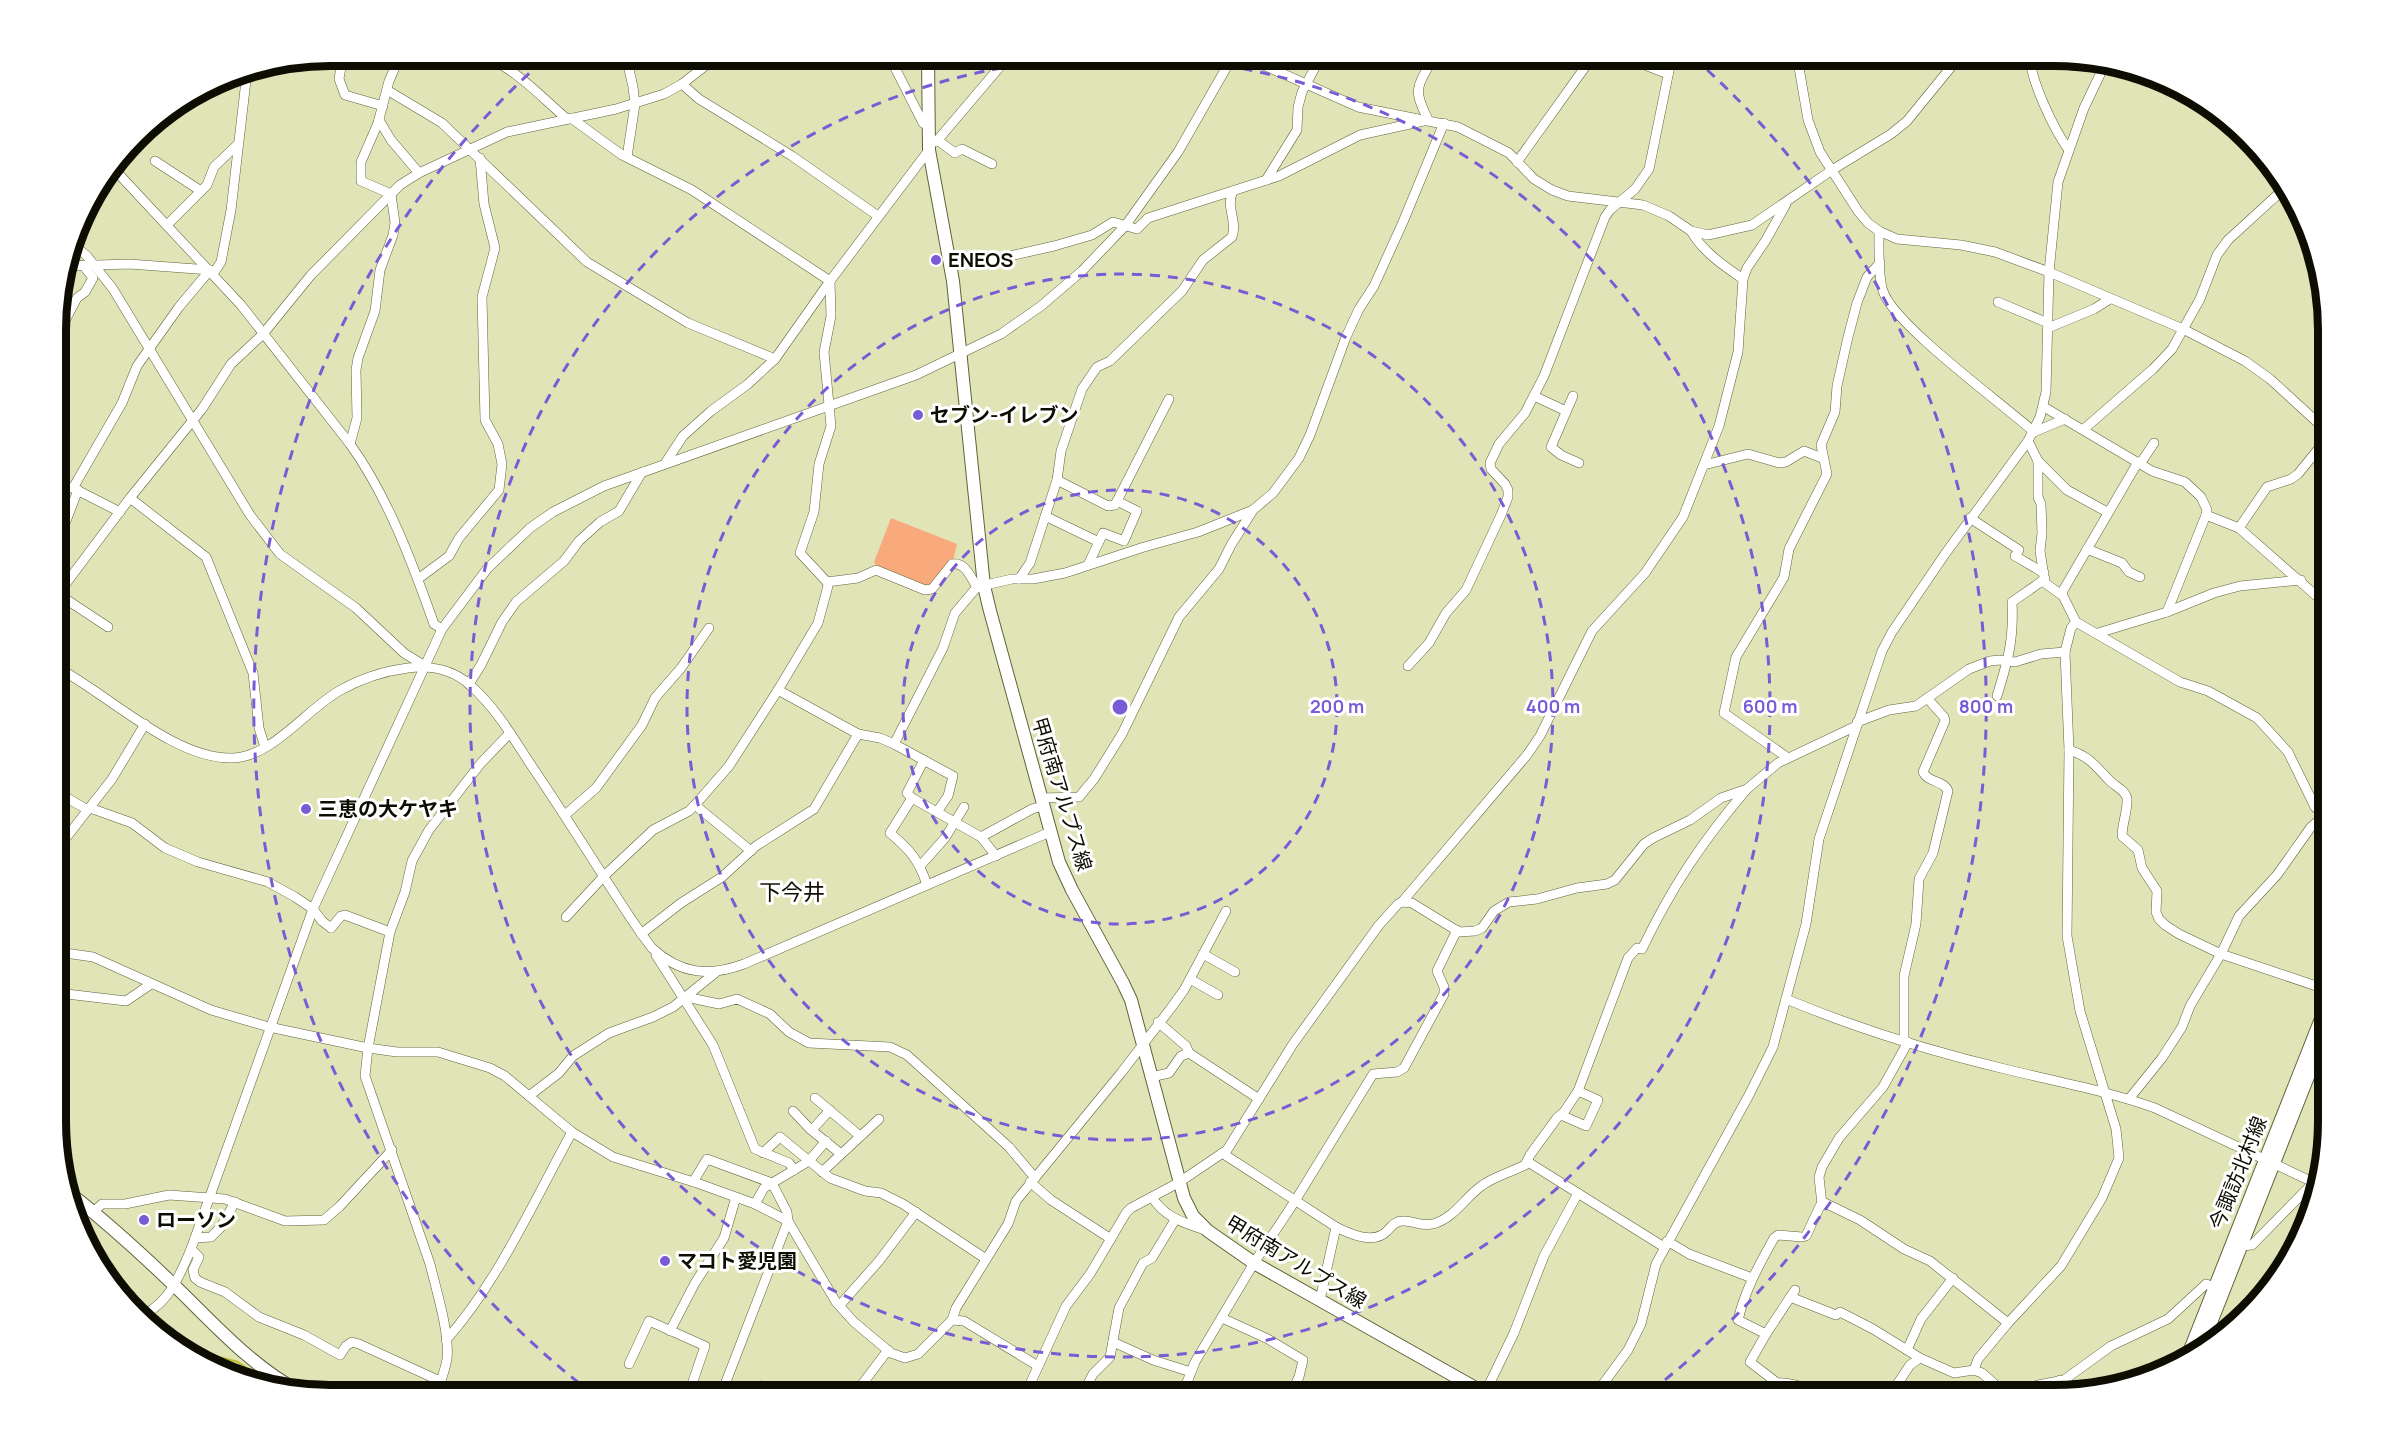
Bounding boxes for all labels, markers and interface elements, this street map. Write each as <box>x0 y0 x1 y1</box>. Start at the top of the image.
place label: ENEOS <box>948 246 1013 273</box>
marker: ENEOS <box>929 253 943 267</box>
place label: セブン-イレブン <box>930 401 1078 428</box>
marker: セブン-イレブン <box>911 408 925 422</box>
text: 200 m <box>1310 694 1364 718</box>
text: 400 m <box>1526 694 1580 718</box>
text: 600 m <box>1743 694 1797 718</box>
text: 800 m <box>1959 694 2013 718</box>
centre of rings <box>1110 697 1130 717</box>
street label: 甲府南アルプス線 <box>1026 713 1099 874</box>
place label: 三恵の大ケヤキ <box>318 795 458 822</box>
marker: 三恵の大ケヤキ <box>299 802 313 816</box>
district label: 下今井 <box>759 877 825 907</box>
street label: 今諏訪北村線 <box>2203 1112 2273 1234</box>
place label: ローソン <box>156 1206 236 1233</box>
street label: 甲府南アルプス線 <box>1221 1209 1372 1314</box>
marker: ローソン <box>137 1213 151 1227</box>
place label: マコト愛児園 <box>677 1247 797 1274</box>
marker: マコト愛児園 <box>658 1254 672 1268</box>

